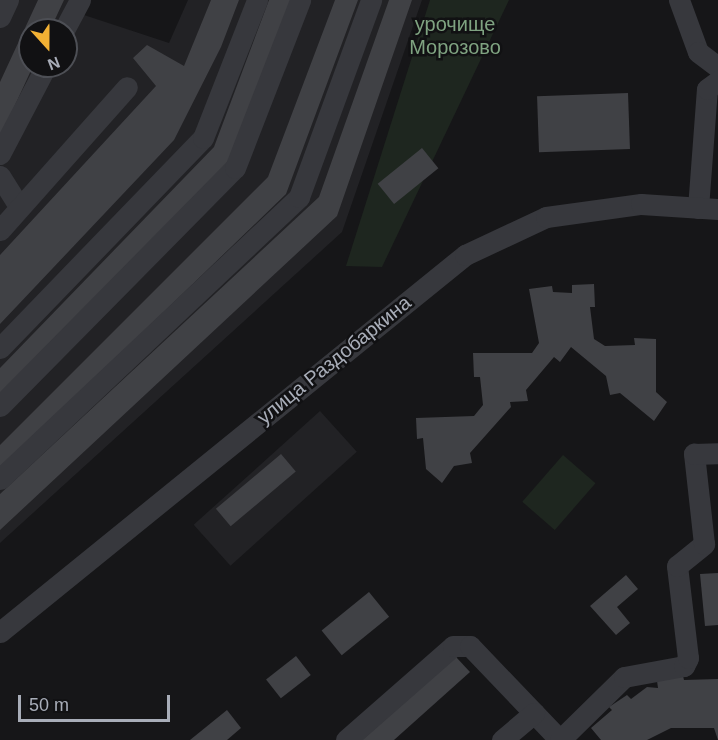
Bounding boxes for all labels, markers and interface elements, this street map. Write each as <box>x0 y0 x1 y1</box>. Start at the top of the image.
park label: урочище Морозово <box>409 12 501 59</box>
north arrow <box>18 18 78 78</box>
text: N <box>45 53 62 73</box>
street label: улица Раздобаркина <box>252 291 416 429</box>
scale bar <box>21 683 172 721</box>
text: 50 m <box>29 695 69 715</box>

